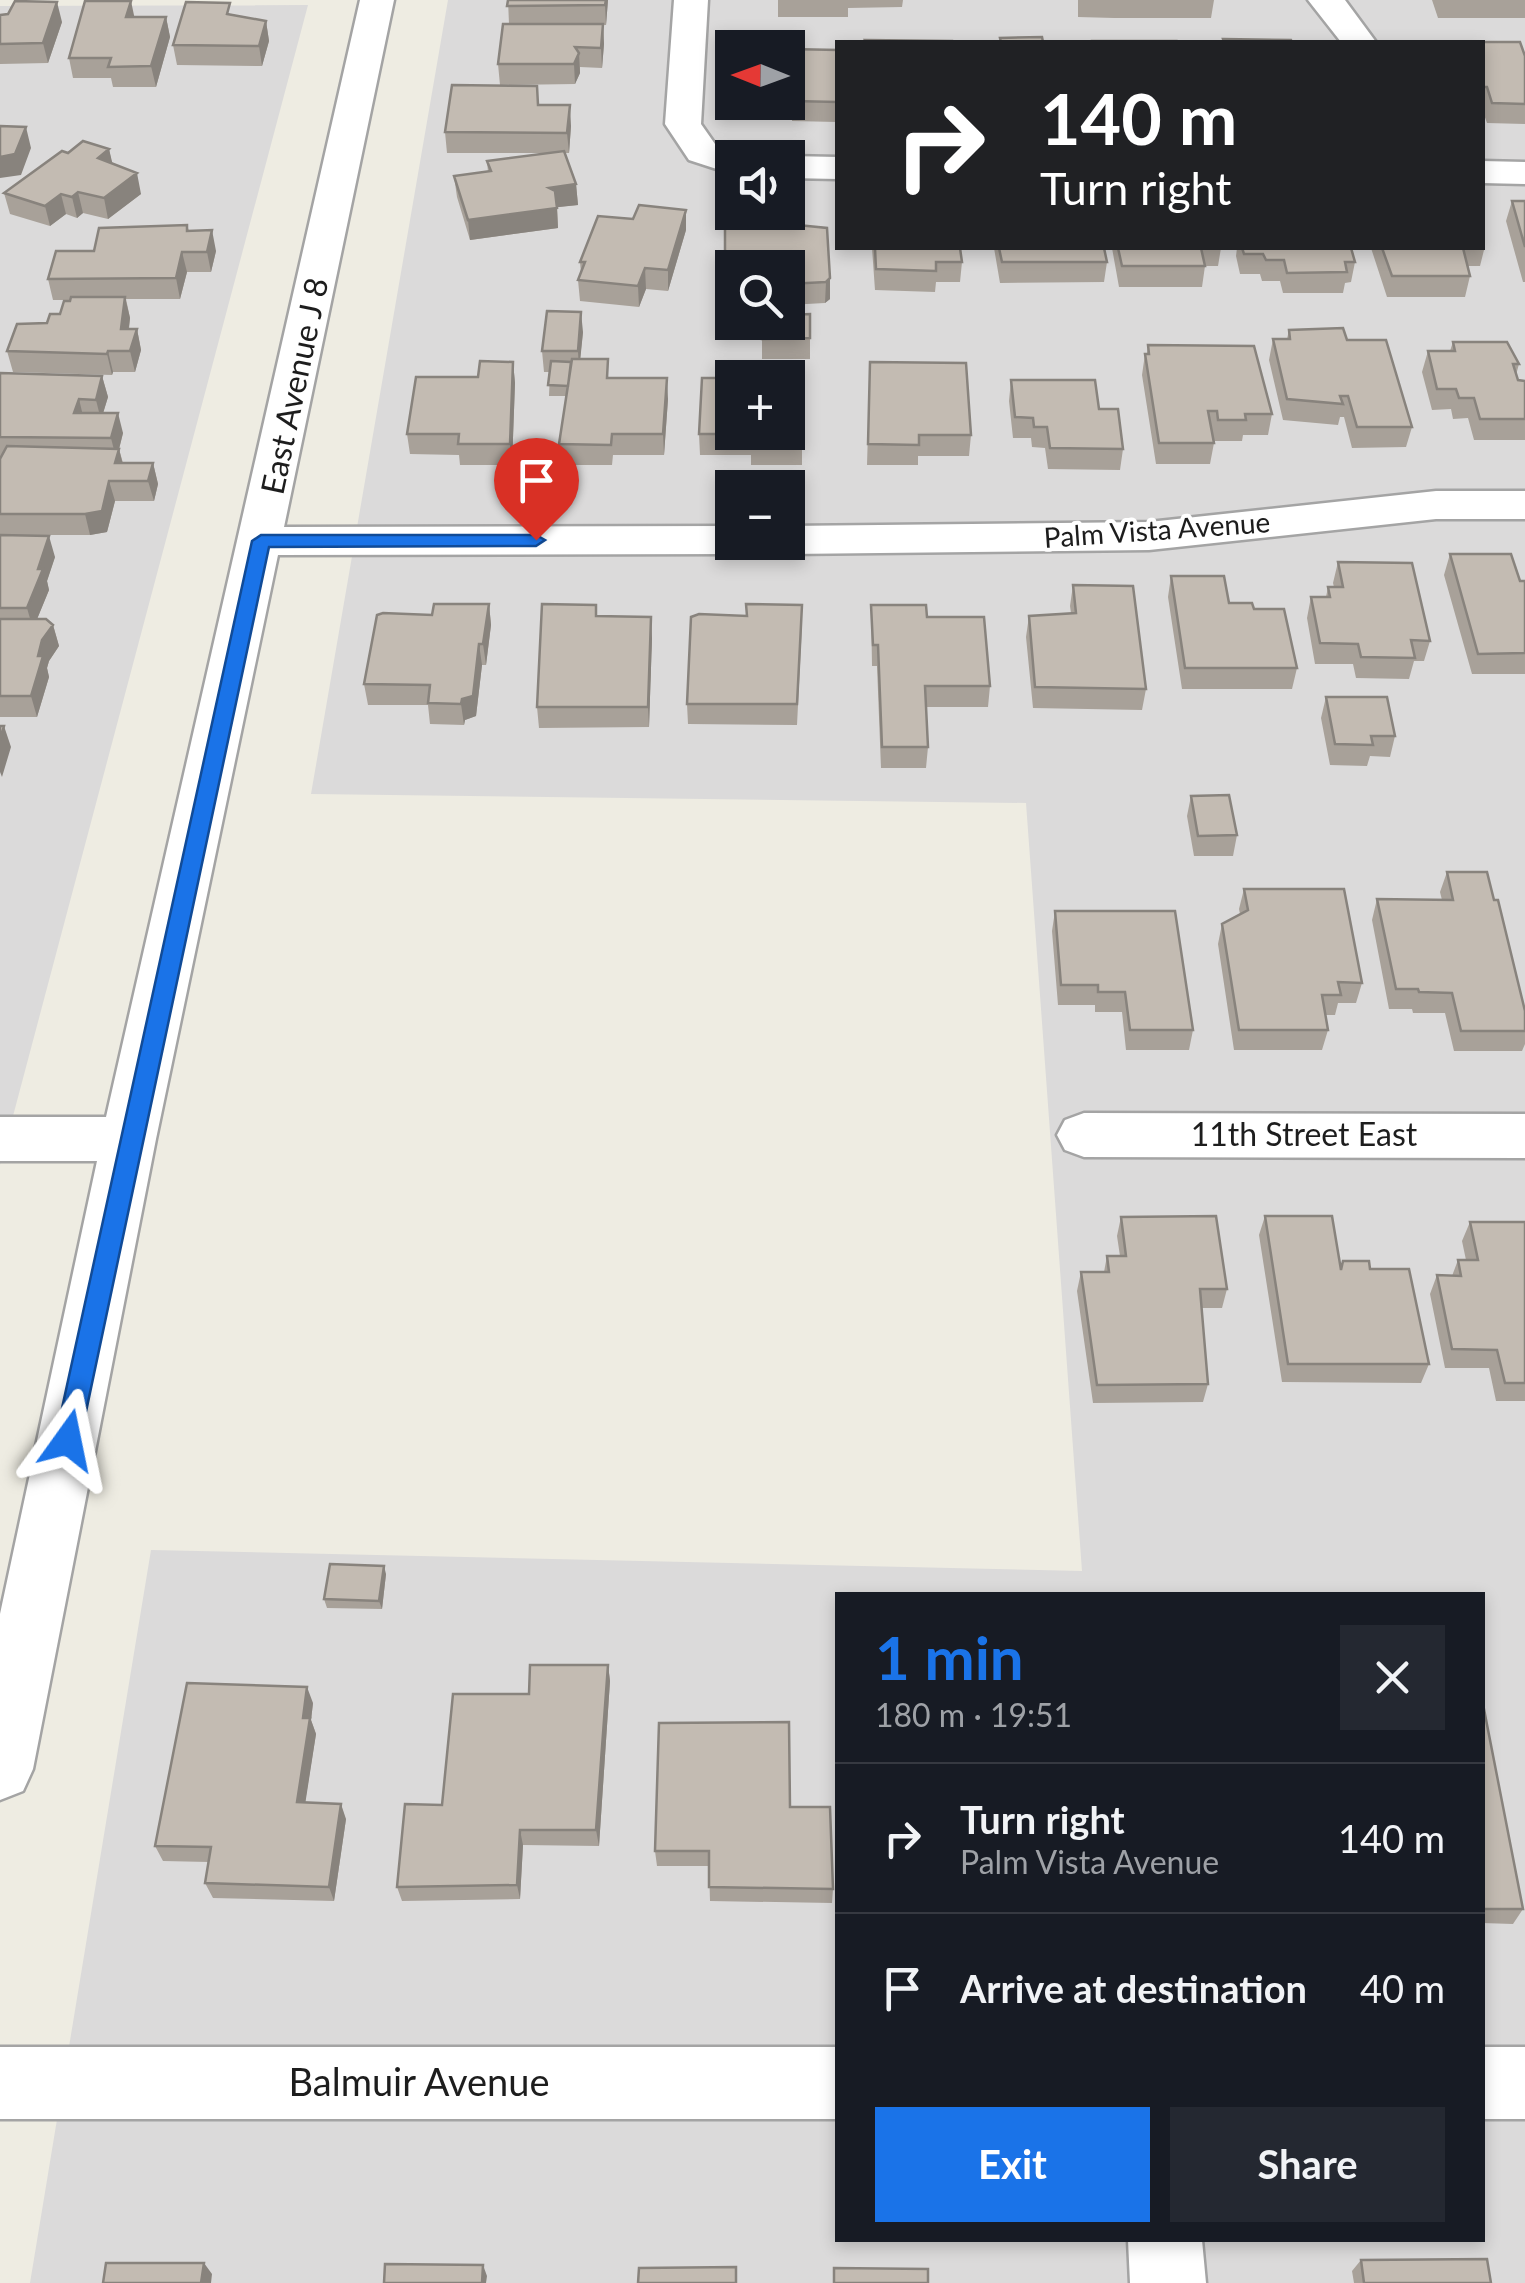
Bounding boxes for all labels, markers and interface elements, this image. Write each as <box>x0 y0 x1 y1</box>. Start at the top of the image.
north arrow <box>715 30 805 120</box>
map controls <box>715 30 805 560</box>
text: 140 m <box>1040 76 1237 160</box>
icon: right <box>875 80 1005 210</box>
button: sound <box>715 140 805 230</box>
text: Turn right <box>1040 161 1231 215</box>
button: search <box>715 250 805 340</box>
street label: East Avenue J 8 <box>252 274 335 497</box>
button: + <box>715 360 805 450</box>
pin <box>494 438 579 541</box>
icon: arrive <box>509 453 564 508</box>
button: − <box>715 470 805 560</box>
street label: Palm Vista Avenue <box>1043 504 1271 554</box>
street label: 11th Street East <box>1191 1114 1418 1153</box>
position arrow <box>16 1388 120 1492</box>
text: 1 min <box>875 1621 1024 1693</box>
button: close <box>1340 1625 1445 1730</box>
text: 180 m · 19:51 <box>875 1695 1072 1734</box>
text: Turn right <box>960 1796 1125 1842</box>
icon: right <box>875 1811 930 1866</box>
text: 140 m <box>1338 1815 1445 1861</box>
text: Palm Vista Avenue <box>960 1842 1219 1881</box>
icon: arrive <box>875 1961 930 2016</box>
text: Arrive at destination <box>960 1965 1307 2011</box>
text: 40 m <box>1360 1965 1445 2011</box>
street label: Balmuir Avenue <box>289 2058 549 2104</box>
button: Exit <box>875 2107 1150 2222</box>
button: Share <box>1170 2107 1445 2222</box>

